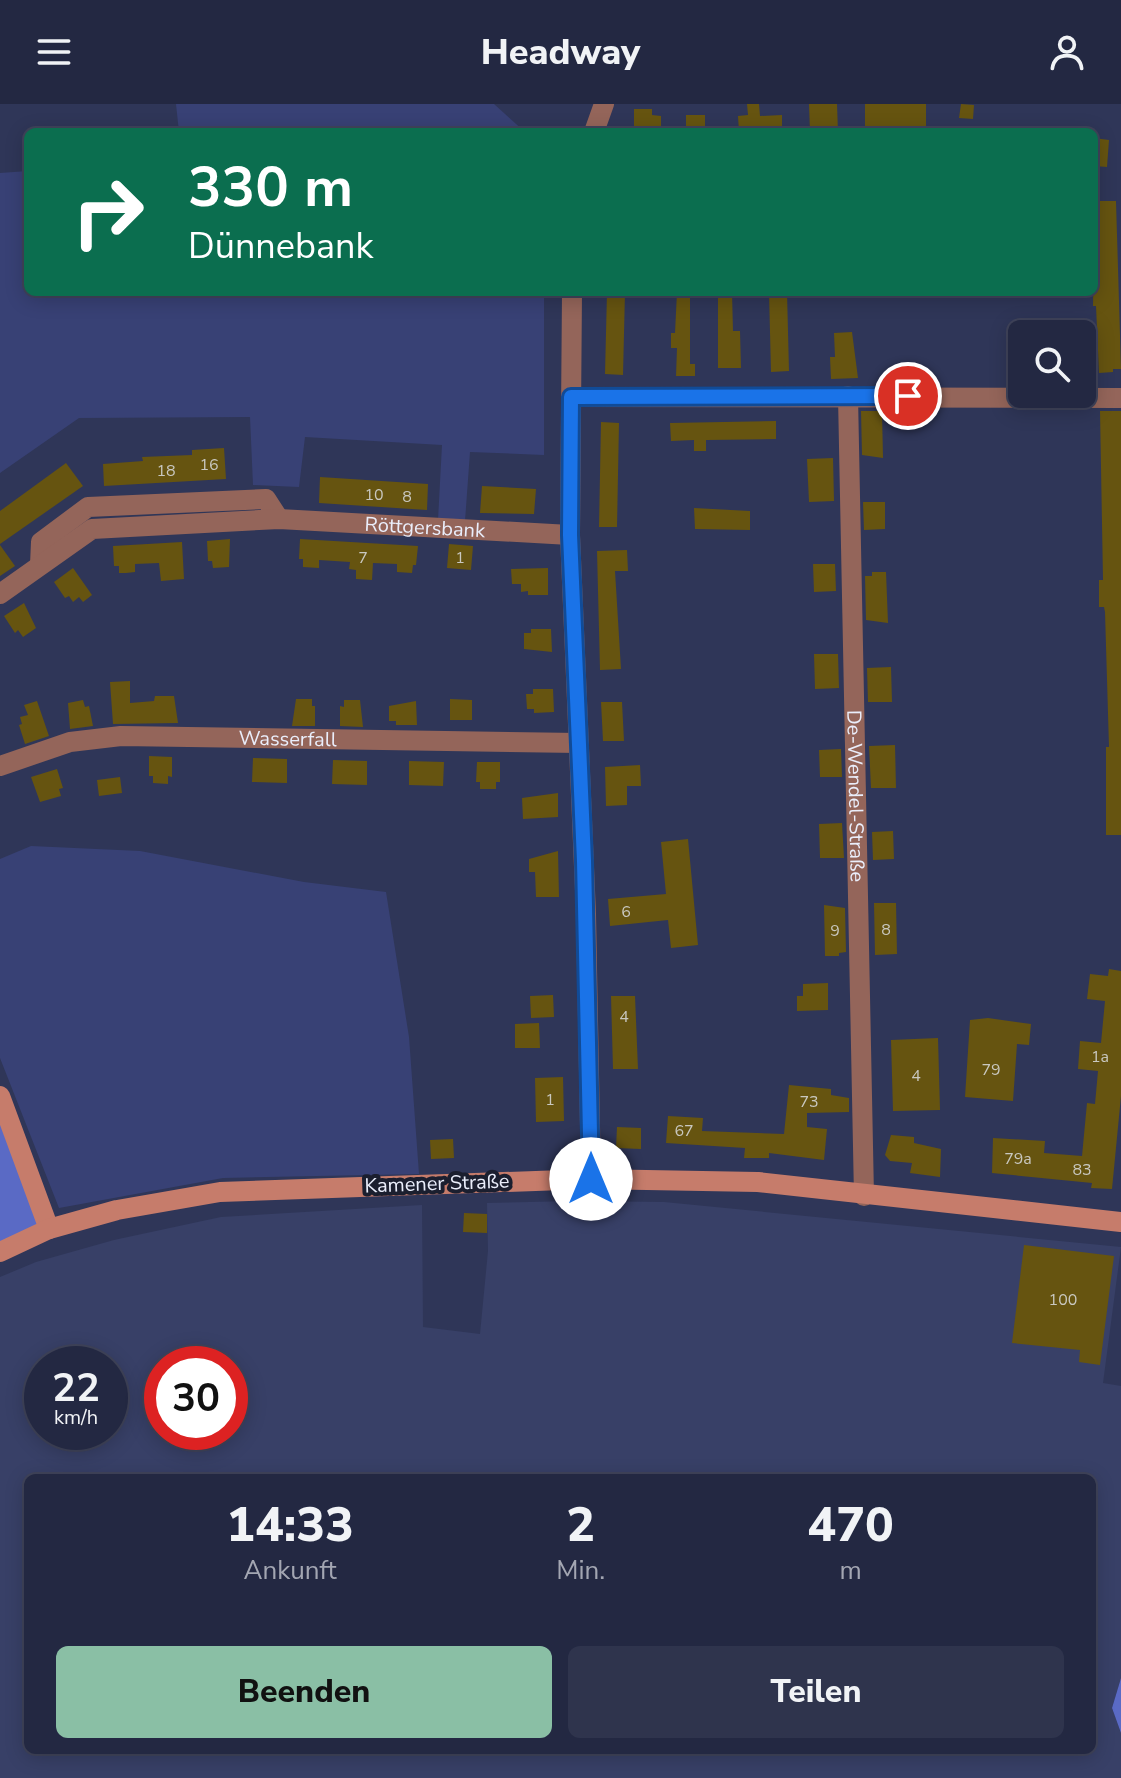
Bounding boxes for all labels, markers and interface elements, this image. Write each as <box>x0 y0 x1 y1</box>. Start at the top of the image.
text: Headway <box>481 28 640 77</box>
icon: menu <box>32 30 76 74</box>
icon: person <box>1045 30 1089 74</box>
text: 330 m <box>188 149 353 226</box>
icon: right <box>56 160 160 264</box>
text: Dünnebank <box>188 222 373 271</box>
map controls <box>1008 320 1096 408</box>
button: search <box>1008 320 1096 408</box>
pin <box>874 362 942 430</box>
icon: arrive <box>886 374 930 418</box>
house number: 16 <box>199 454 219 476</box>
house number: 18 <box>156 460 176 482</box>
house number: 10 <box>364 484 384 506</box>
house number: 8 <box>402 486 412 508</box>
street label: Röttgersbank <box>364 511 487 544</box>
house number: 7 <box>358 547 368 569</box>
house number: 1 <box>455 547 465 569</box>
street label: De-Wendel-Straße <box>840 710 871 882</box>
street label: Wasserfall <box>238 725 337 753</box>
house number: 6 <box>621 901 631 923</box>
house number: 8 <box>881 919 891 941</box>
house number: 9 <box>830 920 840 942</box>
house number: 4 <box>619 1006 629 1028</box>
house number: 1a <box>1091 1046 1109 1068</box>
house number: 79 <box>981 1059 1001 1081</box>
house number: 4 <box>911 1065 921 1087</box>
house number: 1 <box>545 1089 555 1111</box>
house number: 73 <box>799 1091 819 1113</box>
house number: 67 <box>674 1120 694 1142</box>
position arrow <box>549 1137 633 1221</box>
house number: 79a <box>1004 1148 1032 1170</box>
house number: 83 <box>1072 1159 1092 1181</box>
street label: Kamener Straße <box>364 1167 510 1200</box>
house number: 100 <box>1049 1289 1077 1311</box>
speed limit sign: 30 <box>144 1346 248 1450</box>
text: 22 <box>52 1361 100 1415</box>
text: km/h <box>54 1404 98 1431</box>
text: 14:33 <box>226 1492 354 1558</box>
text: 2 <box>566 1492 595 1558</box>
text: 470 <box>807 1492 894 1558</box>
text: Ankunft <box>243 1553 337 1588</box>
text: Min. <box>556 1553 605 1588</box>
text: m <box>839 1553 862 1588</box>
button: Beenden <box>56 1646 552 1738</box>
button: Teilen <box>568 1646 1064 1738</box>

